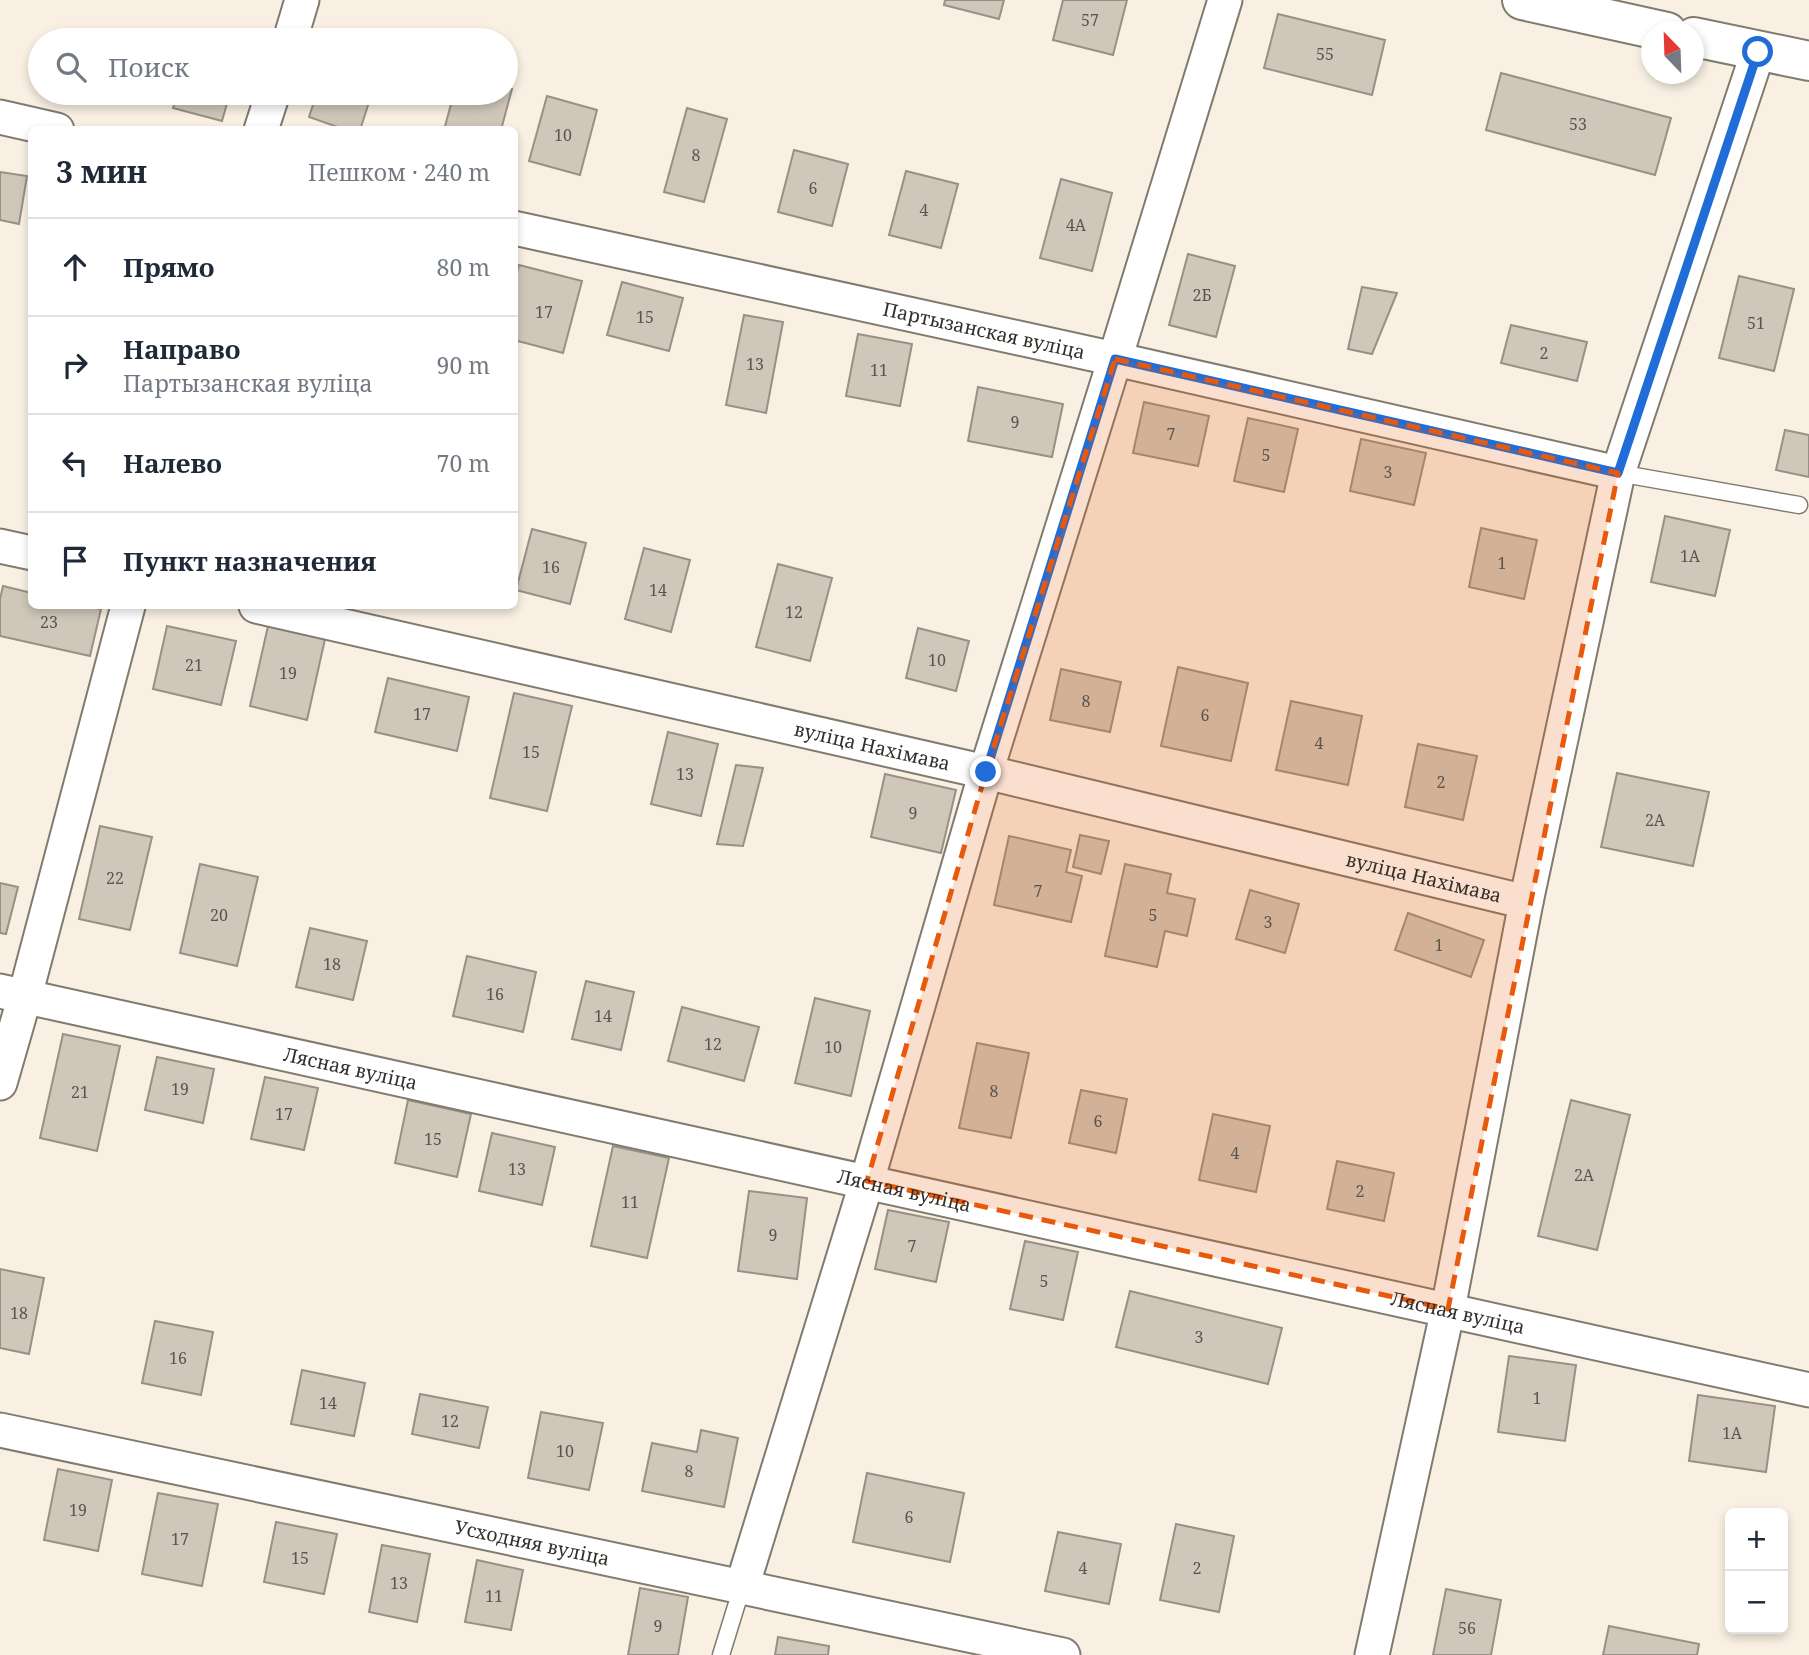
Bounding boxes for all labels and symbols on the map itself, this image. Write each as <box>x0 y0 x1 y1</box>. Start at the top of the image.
house number: 57 <box>1081 9 1099 31</box>
north arrow <box>1641 21 1704 84</box>
route start <box>1742 36 1773 67</box>
house number: 55 <box>1316 43 1334 65</box>
house number: 53 <box>1569 113 1587 135</box>
house number: 10 <box>554 124 572 146</box>
house number: 8 <box>692 144 701 166</box>
house number: 6 <box>809 177 818 199</box>
house number: 4 <box>920 199 929 221</box>
house number: 4А <box>1066 214 1087 236</box>
house number: 2Б <box>1192 284 1212 306</box>
street label: Партызанская вуліца <box>880 296 1088 365</box>
house number: 17 <box>535 301 553 323</box>
house number: 15 <box>636 306 654 328</box>
house number: 51 <box>1747 312 1765 334</box>
house number: 2 <box>1540 342 1548 364</box>
house number: 13 <box>746 353 764 375</box>
house number: 11 <box>870 359 888 381</box>
house number: 9 <box>1011 411 1019 433</box>
house number: 7 <box>1167 423 1176 445</box>
house number: 5 <box>1262 444 1270 466</box>
house number: 3 <box>1384 461 1393 483</box>
house number: 1А <box>1680 545 1701 567</box>
house number: 1 <box>1498 552 1506 574</box>
house number: 16 <box>542 556 560 578</box>
house number: 14 <box>649 579 667 601</box>
house number: 12 <box>785 601 803 623</box>
house number: 23 <box>40 611 58 633</box>
house number: 10 <box>928 649 946 671</box>
house number: 21 <box>185 654 203 676</box>
house number: 19 <box>279 662 297 684</box>
house number: 8 <box>1082 690 1091 712</box>
house number: 17 <box>413 703 431 725</box>
house number: 6 <box>1201 704 1210 726</box>
street label: вуліца Нахімава <box>792 716 953 776</box>
house number: 4 <box>1315 732 1324 754</box>
house number: 15 <box>522 741 540 763</box>
route end <box>970 756 1001 787</box>
house number: 13 <box>676 763 694 785</box>
house number: 2 <box>1437 771 1445 793</box>
house number: 9 <box>909 802 917 824</box>
house number: 2А <box>1645 809 1666 831</box>
street label: вуліца Нахімава <box>1343 846 1504 909</box>
house number: 22 <box>106 867 124 889</box>
house number: 7 <box>1034 880 1043 902</box>
house number: 20 <box>210 904 228 926</box>
house number: 5 <box>1149 904 1157 926</box>
house number: 3 <box>1264 911 1273 933</box>
house number: 1 <box>1435 934 1443 956</box>
house number: 18 <box>323 953 341 975</box>
house number: 16 <box>486 983 504 1005</box>
house number: 14 <box>594 1005 612 1027</box>
house number: 12 <box>704 1033 722 1055</box>
house number: 10 <box>824 1036 842 1058</box>
street label: Лясная вуліца <box>281 1041 420 1096</box>
house number: 19 <box>171 1078 189 1100</box>
house number: 8 <box>990 1080 999 1102</box>
house number: 21 <box>71 1081 89 1103</box>
house number: 17 <box>275 1103 293 1125</box>
house number: 6 <box>1094 1110 1103 1132</box>
house number: 15 <box>424 1128 442 1150</box>
house number: 4 <box>1231 1142 1240 1164</box>
house number: 13 <box>508 1158 526 1180</box>
street label: Лясная вуліца <box>835 1163 974 1218</box>
house number: 2А <box>1574 1164 1595 1186</box>
house number: 2 <box>1356 1180 1364 1202</box>
house number: 11 <box>621 1191 639 1213</box>
house number: 9 <box>769 1224 777 1246</box>
house number: 7 <box>908 1235 917 1257</box>
house number: 5 <box>1040 1270 1048 1292</box>
street label: Лясная вуліца <box>1389 1285 1527 1340</box>
house number: 18 <box>10 1302 28 1324</box>
house number: 3 <box>1195 1326 1204 1348</box>
house number: 16 <box>169 1347 187 1369</box>
house number: 1 <box>1533 1387 1541 1409</box>
house number: 14 <box>319 1392 337 1414</box>
house number: 12 <box>441 1410 459 1432</box>
house number: 1А <box>1722 1422 1743 1444</box>
house number: 10 <box>556 1440 574 1462</box>
house number: 8 <box>685 1460 694 1482</box>
house number: 19 <box>69 1499 87 1521</box>
house number: 6 <box>905 1506 914 1528</box>
street label: Усходняя вуліца <box>452 1514 612 1572</box>
house number: 17 <box>171 1528 189 1550</box>
house number: 15 <box>291 1547 309 1569</box>
house number: 4 <box>1079 1557 1088 1579</box>
house number: 2 <box>1193 1557 1201 1579</box>
house number: 13 <box>390 1572 408 1594</box>
house number: 11 <box>485 1585 503 1607</box>
house number: 9 <box>654 1615 662 1637</box>
house number: 56 <box>1458 1617 1476 1639</box>

